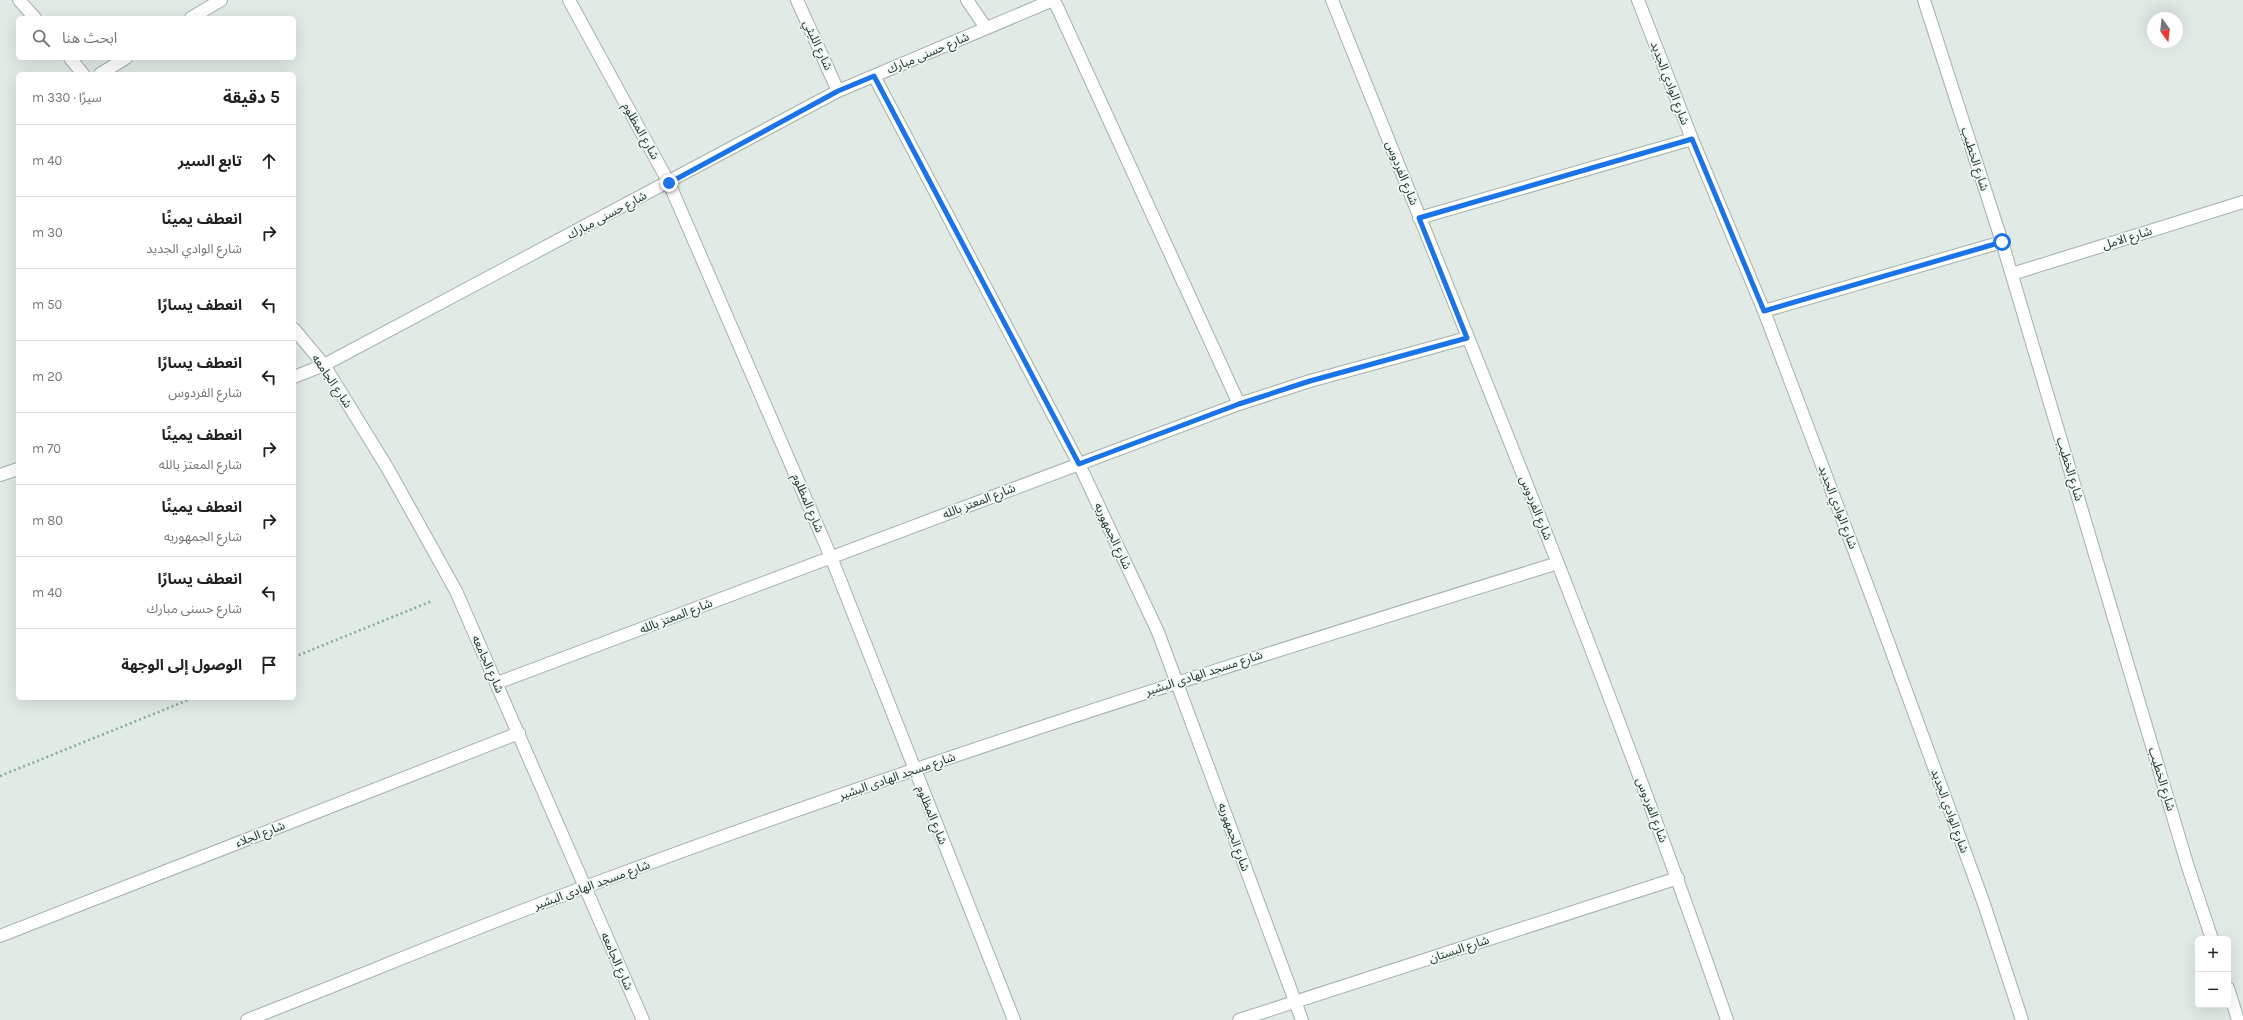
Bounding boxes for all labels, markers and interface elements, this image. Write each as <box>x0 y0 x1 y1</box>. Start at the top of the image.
north arrow <box>2147 12 2183 48</box>
search box <box>16 16 296 60</box>
street label: شارع الليثي <box>798 18 836 73</box>
icon: search <box>30 27 52 49</box>
text: ابحث هنا <box>62 29 117 47</box>
street label: شارع حسنى مبارك <box>885 29 972 78</box>
street label: شارع الوادي الجديد <box>1645 39 1692 128</box>
text: 5 دقيقة <box>223 87 280 107</box>
text: سيرًا · 330 m <box>32 90 102 105</box>
street label: شارع المظلوم <box>618 100 662 163</box>
street label: شارع الخطيب <box>1956 125 1992 193</box>
street label: شارع الفردوس <box>1381 139 1421 208</box>
icon: ahead <box>258 150 280 172</box>
text: تابع السير <box>178 152 242 170</box>
text: 40 m <box>32 153 62 168</box>
route end <box>660 174 678 192</box>
street label: شارع حسنى مبارك <box>565 188 650 244</box>
text: انعطف يمينًا <box>162 210 242 228</box>
icon: right <box>258 222 280 244</box>
street label: شارع الامل <box>2101 224 2154 254</box>
text: 30 m <box>32 225 63 240</box>
route start <box>1993 233 2011 251</box>
text: شارع الوادي الجديد <box>146 241 242 256</box>
icon: left <box>258 294 280 316</box>
text: انعطف يسارًا <box>158 296 242 314</box>
text: 50 m <box>32 297 62 312</box>
street label: شارع الجامعه <box>307 351 355 412</box>
text: انعطف يسارًا <box>158 354 242 372</box>
icon: left <box>258 366 280 388</box>
text: 20 m <box>32 369 63 384</box>
text: شارع الفردوس <box>168 385 242 400</box>
text: انعطف يمينًا <box>162 426 242 444</box>
street label: شارع الخطيب <box>2052 435 2086 503</box>
icon: right <box>258 438 280 460</box>
text: 70 m <box>32 441 61 456</box>
text: شارع المعتز بالله <box>159 457 242 472</box>
street label: شارع الوادي الجديد <box>1813 463 1860 552</box>
street label: شارع المظلوم <box>787 471 827 535</box>
street label: شارع الفردوس <box>1515 474 1555 543</box>
street label: شارع المعتز بالله <box>941 481 1018 523</box>
text: انعطف يمينًا <box>162 498 242 516</box>
street label: شارع الجمهوريه <box>1090 500 1135 572</box>
icon: right <box>258 510 280 532</box>
text: 80 m <box>32 513 63 528</box>
text: شارع الجمهوريه <box>164 529 242 544</box>
text: انعطف يسارًا <box>158 570 242 588</box>
icon: left <box>258 582 280 604</box>
text: 40 m <box>32 585 62 600</box>
street label: شارع المعتز بالله <box>638 596 715 638</box>
text: شارع حسنى مبارك <box>147 601 242 616</box>
street label: شارع الجامعه <box>467 633 507 696</box>
street label: شارع مسجد الهادى البشير <box>1143 647 1265 701</box>
icon: arrive <box>258 654 280 676</box>
text: الوصول إلى الوجهة <box>121 656 242 674</box>
street label: شارع الخطيب <box>2144 745 2178 813</box>
street label: شارع مسجد الهادى البشير <box>836 749 958 805</box>
street label: شارع الوادي الجديد <box>1926 767 1972 856</box>
street label: شارع الفردوس <box>1631 776 1671 845</box>
street label: شارع المظلوم <box>912 783 950 847</box>
street label: شارع الجمهوريه <box>1213 801 1253 874</box>
street label: شارع الجلاء <box>233 818 287 852</box>
street label: شارع مسجد الهادى البشير <box>531 857 653 915</box>
street label: شارع الجامعه <box>596 930 636 993</box>
street label: شارع البستان <box>1427 933 1492 967</box>
map controls <box>2195 936 2231 1008</box>
button: + <box>2195 936 2231 972</box>
button: − <box>2195 972 2231 1008</box>

